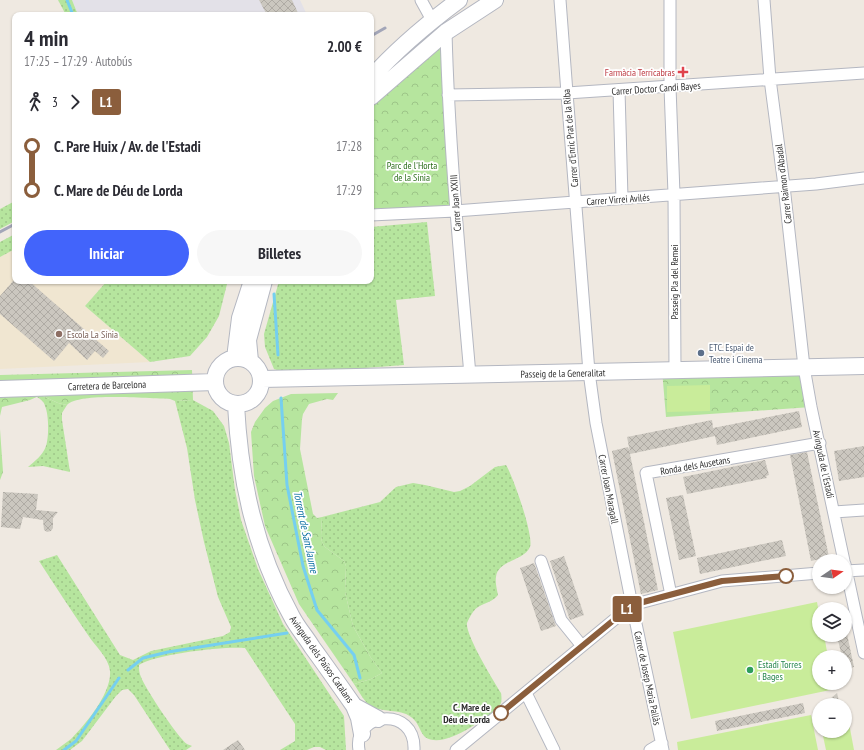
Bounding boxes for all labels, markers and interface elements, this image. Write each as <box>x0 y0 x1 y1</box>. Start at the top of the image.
text: 4 min <box>24 24 68 52</box>
text: 2.00 € <box>327 37 362 56</box>
text: 17:25 – 17:29 · Autobús <box>24 53 132 70</box>
place label: Farmàcia Terricabras <box>605 66 676 79</box>
marker: Farmàcia Terricabras <box>678 67 688 77</box>
street label: Carrer Doctor Candi Bayes <box>611 79 702 98</box>
street label: Carrer d'Enric Prat de la Riba <box>560 88 581 188</box>
icon: walk <box>24 91 46 113</box>
icon: forward <box>64 91 86 113</box>
text: L1 <box>100 93 113 111</box>
text: 3 <box>52 94 58 111</box>
text: C. Pare Huix / Av. de l'Estadi <box>54 137 201 156</box>
text: 17:28 <box>336 138 362 155</box>
street label: Carrer Raimon d'Abadal <box>772 143 795 224</box>
park label: Parc de l'Horta de la Sínia <box>387 159 437 184</box>
street label: Carrer Joan XXIII <box>447 174 464 232</box>
text: C. Mare de Déu de Lorda <box>54 181 183 200</box>
text: 17:29 <box>336 182 362 199</box>
street label: Carrer Virrei Avilés <box>586 191 651 208</box>
button: Iniciar <box>24 230 189 276</box>
button: Billetes <box>197 230 362 276</box>
street label: Passeig Pla del Remei <box>668 245 681 319</box>
place label: Escola La Sínia <box>67 328 118 341</box>
marker: Escola La Sínia <box>54 329 64 339</box>
place label: ETC. Espai de Teatre i Cinema <box>709 341 762 366</box>
marker: ETC. Espai de Teatre i Cinema <box>696 348 706 358</box>
street label: Passeig de la Generalitat <box>520 366 606 381</box>
street label: Carretera de Barcelona <box>68 378 146 393</box>
street label: Avinguda de l'Estadi <box>810 429 837 500</box>
street label: Carrer Joan Maragall <box>595 453 622 525</box>
street label: Ronda dels Ausetans <box>659 453 732 478</box>
water label: Torrent de Sant Jaume <box>290 490 322 576</box>
north arrow <box>812 554 852 594</box>
map controls <box>812 554 852 738</box>
unlabelled marker <box>778 568 794 584</box>
line badge: L1 <box>609 596 645 622</box>
text: L1 <box>621 600 633 618</box>
button: layers <box>812 602 852 642</box>
street label: Avinguda dels Països Catalans <box>287 613 357 706</box>
street label: Carrer de Josep Maria Pallàs <box>631 630 664 727</box>
button: + <box>812 650 852 690</box>
place label: Estadi Torres i Bages <box>758 658 802 683</box>
marker: Estadi Torres i Bages <box>745 665 755 675</box>
button: − <box>812 698 852 738</box>
place label: C. Mare de Déu de Lorda <box>443 701 490 726</box>
marker: C. Mare de Déu de Lorda <box>493 705 509 721</box>

